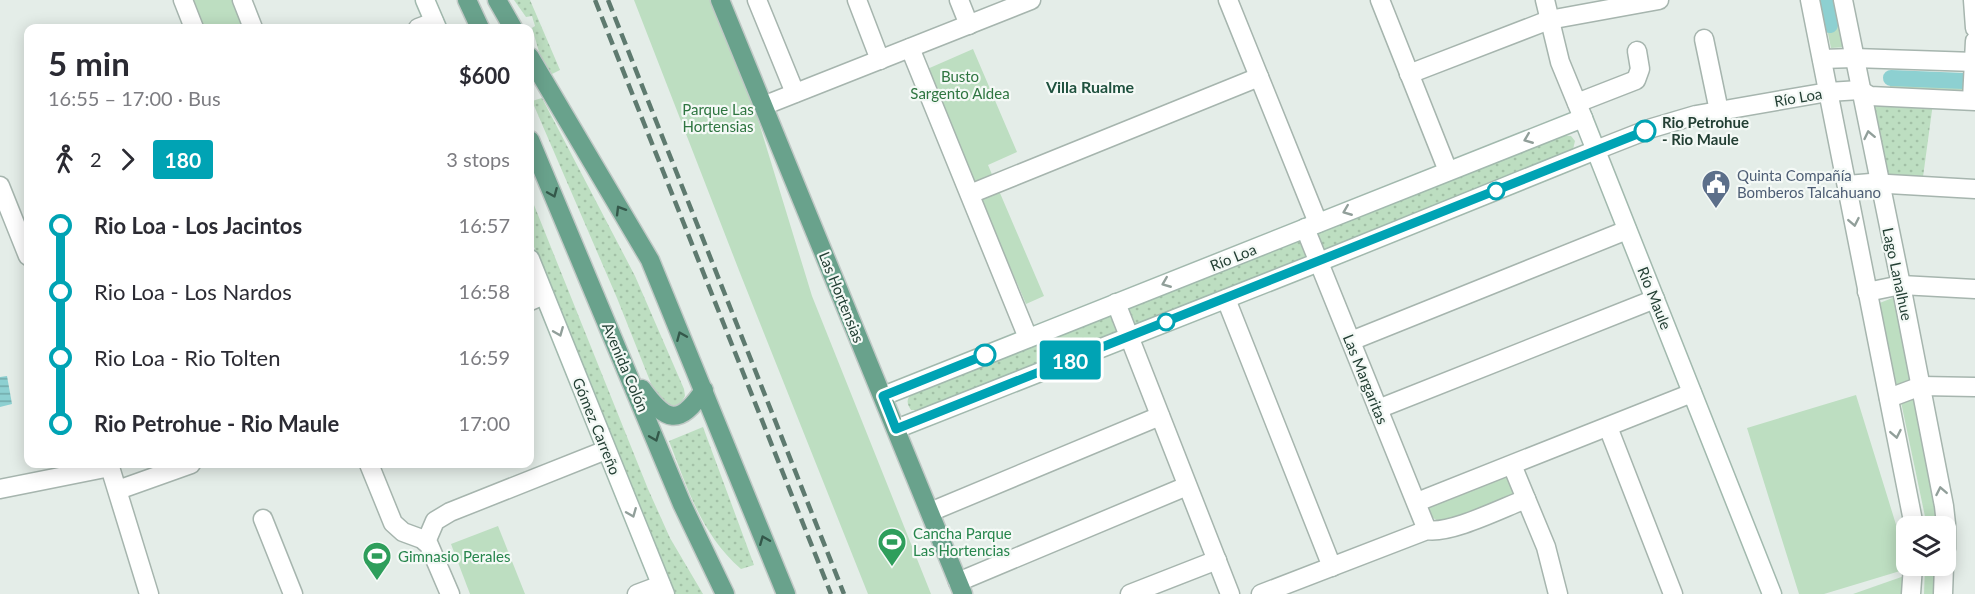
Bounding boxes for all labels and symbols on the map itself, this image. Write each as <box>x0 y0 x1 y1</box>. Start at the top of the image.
park label: Busto Sargento Aldea <box>910 67 1010 102</box>
district label: Villa Rualme <box>1045 77 1135 96</box>
street label: Río Loa <box>1773 84 1823 110</box>
park label: Parque Las Hortensias <box>682 100 754 135</box>
place label: Rio Petrohue - Rio Maule <box>1662 113 1749 148</box>
marker: Rio Petrohue - Rio Maule <box>1634 120 1656 142</box>
one-way arrow <box>1864 130 1877 140</box>
one-way arrow <box>1524 132 1535 144</box>
place label: Quinta Compañía Bomberos Talcahuano <box>1737 166 1881 201</box>
public building icon: Quinta Compañía Bomberos Talcahuano <box>1700 168 1732 210</box>
unlabelled marker <box>1487 182 1505 200</box>
one-way arrow <box>546 187 558 198</box>
one-way arrow <box>1342 204 1353 216</box>
one-way arrow <box>615 206 627 216</box>
one-way arrow <box>1847 217 1860 227</box>
street label: Lago Lanalhue <box>1879 226 1917 322</box>
street label: Río Loa <box>1207 240 1259 274</box>
street label: Las Hortensias <box>816 249 868 345</box>
street label: Río Maule <box>1634 264 1676 332</box>
one-way arrow <box>1161 276 1172 289</box>
unlabelled marker <box>1157 313 1175 331</box>
street label: Avenida Colón <box>599 320 653 414</box>
one-way arrow <box>552 326 564 337</box>
one-way arrow <box>676 331 688 342</box>
street label: Las Margaritas <box>1340 331 1392 427</box>
line badge: 180 <box>1036 340 1104 380</box>
unlabelled marker <box>974 344 996 366</box>
street label: Gómez Carreño <box>569 375 625 477</box>
one-way arrow <box>1889 429 1902 439</box>
one-way arrow <box>648 431 660 442</box>
one-way arrow <box>1935 486 1948 496</box>
one-way arrow <box>625 507 637 518</box>
place label: Cancha Parque Las Hortencias <box>913 524 1012 559</box>
sports icon: Cancha Parque Las Hortencias <box>876 526 908 568</box>
one-way arrow <box>759 535 771 546</box>
sports icon: Gimnasio Perales <box>361 540 393 582</box>
place label: Gimnasio Perales <box>398 547 510 565</box>

